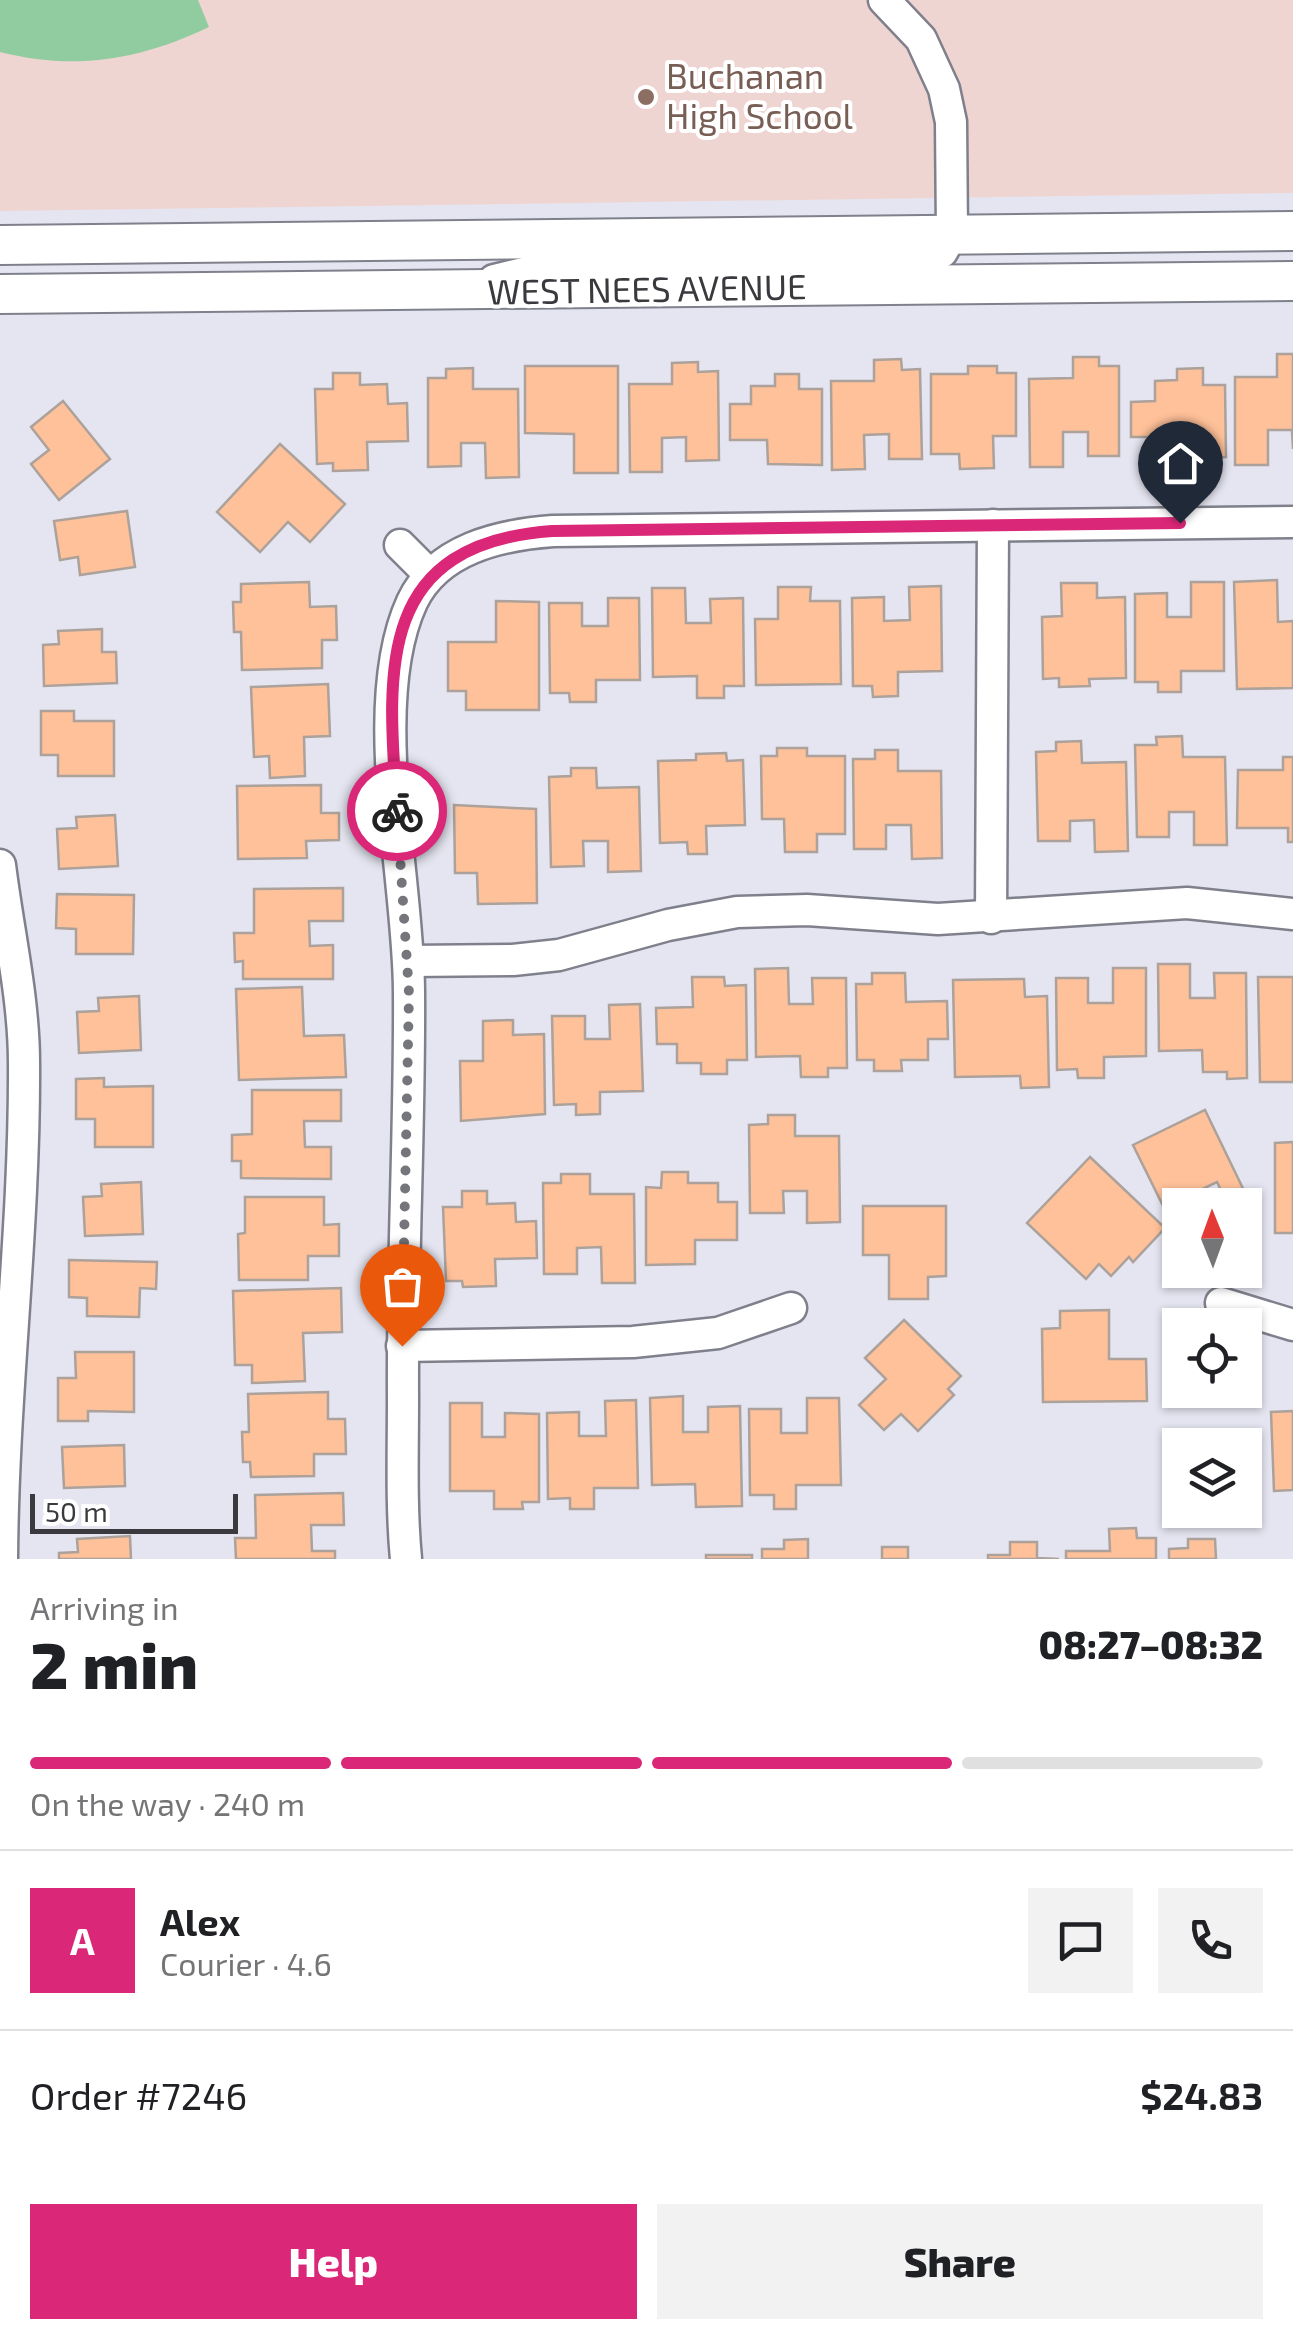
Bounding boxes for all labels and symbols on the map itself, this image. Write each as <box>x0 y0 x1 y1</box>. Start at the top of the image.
place label: Buchanan High School <box>666 54 854 136</box>
marker: Buchanan High School <box>635 86 657 108</box>
street label: WEST NEES AVENUE <box>487 264 807 312</box>
pin <box>1138 421 1223 524</box>
courier <box>347 761 447 861</box>
north arrow <box>1162 1188 1262 1288</box>
pin <box>360 1244 445 1347</box>
scale bar <box>30 1489 238 1534</box>

